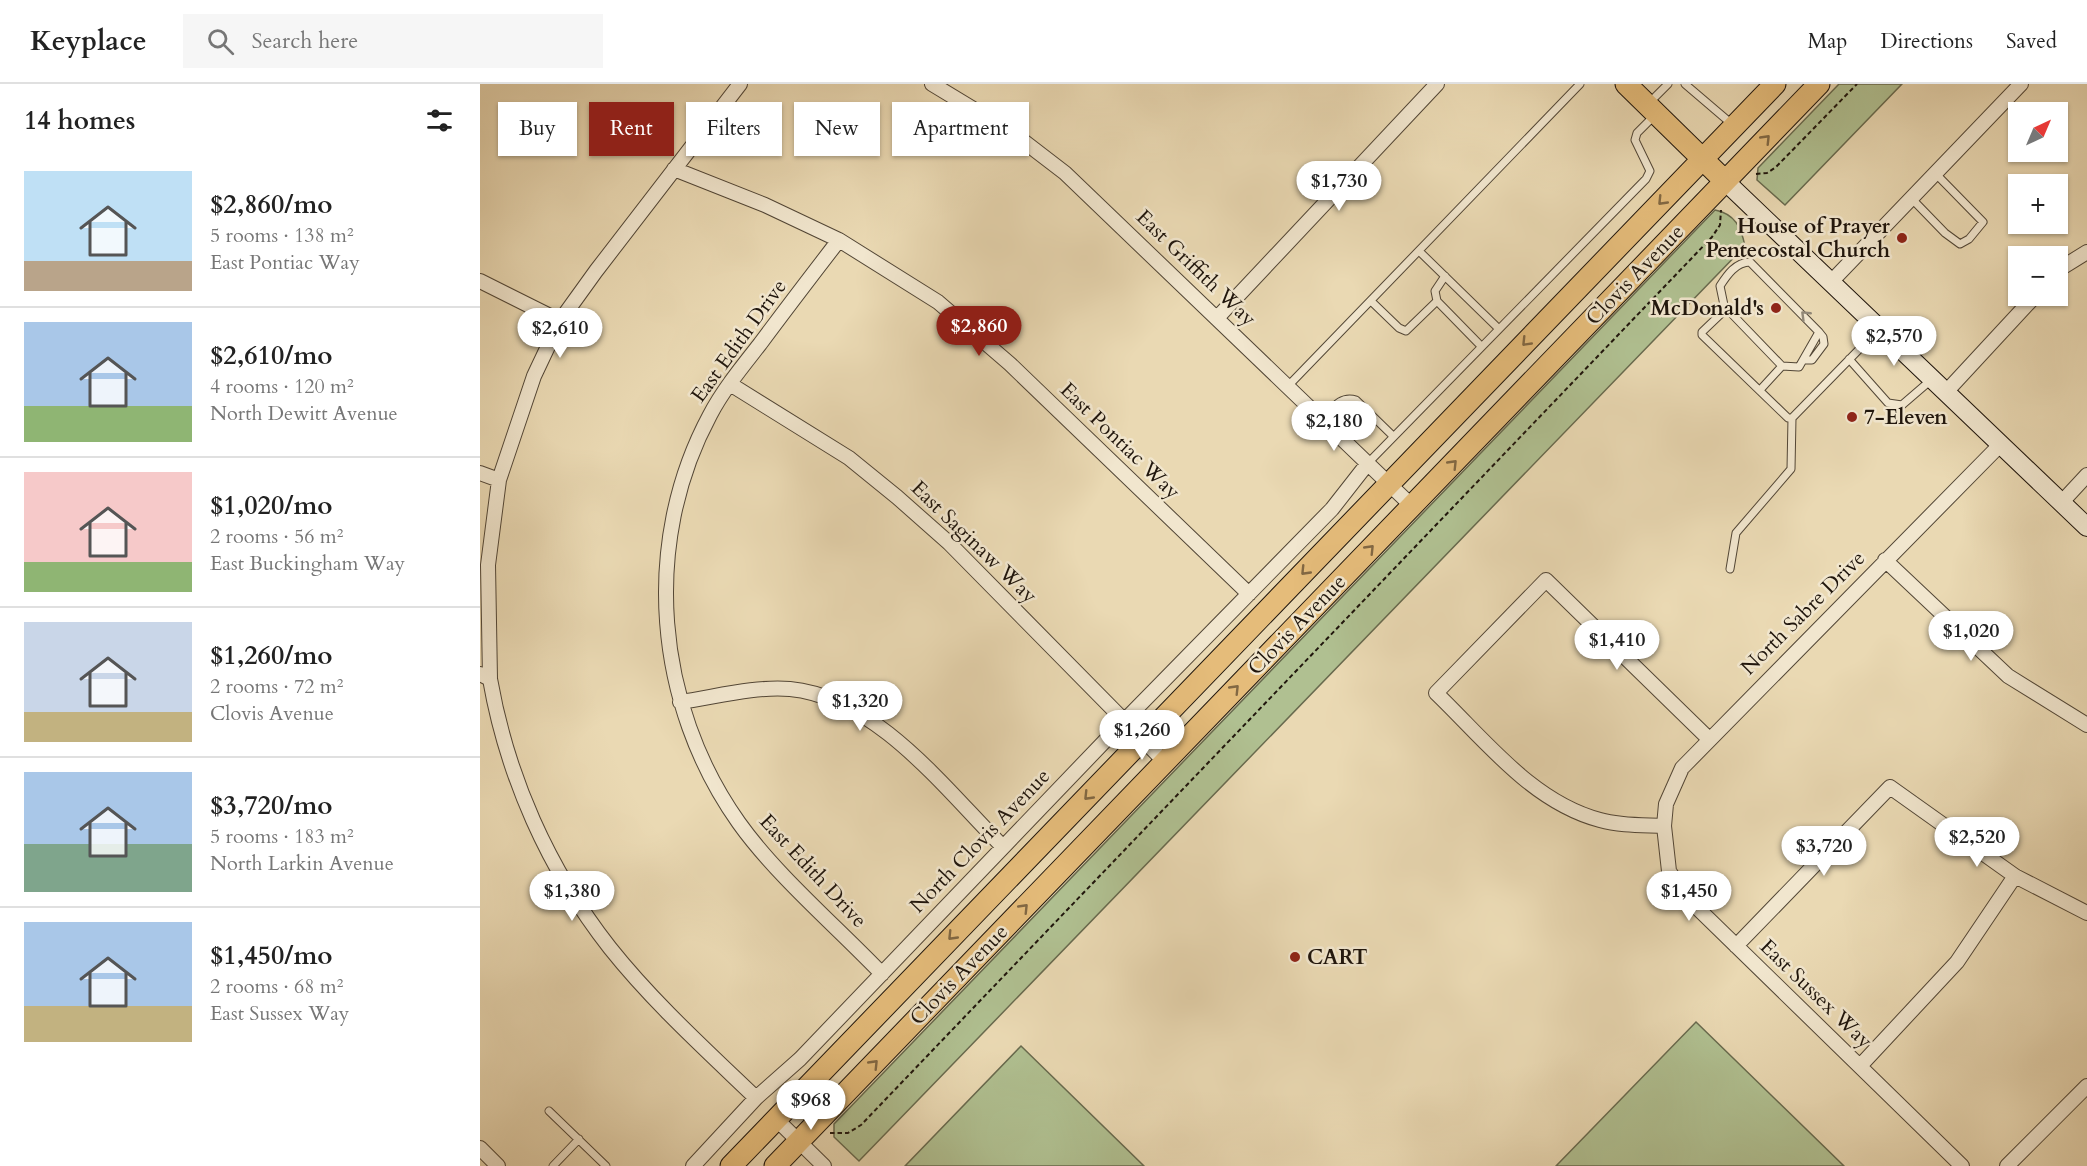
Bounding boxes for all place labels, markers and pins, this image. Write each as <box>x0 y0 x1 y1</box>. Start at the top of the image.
pin: $1,730 <box>1290 161 1388 212</box>
place label: House of Prayer Pentecostal Church <box>1706 212 1891 265</box>
marker: House of Prayer Pentecostal Church <box>1895 231 1909 245</box>
place label: McDonald's <box>1650 294 1764 323</box>
marker: McDonald's <box>1769 301 1783 315</box>
pin: $2,860 <box>930 306 1028 357</box>
pin: $2,610 <box>511 308 609 359</box>
pin: $2,570 <box>1845 316 1943 367</box>
pin: $2,180 <box>1285 401 1383 452</box>
place label: 7-Eleven <box>1864 403 1948 432</box>
marker: 7-Eleven <box>1845 410 1859 424</box>
pin: $1,020 <box>1922 611 2020 662</box>
pin: $1,410 <box>1568 620 1666 671</box>
pin: $1,320 <box>811 681 909 732</box>
pin: $1,260 <box>1093 710 1191 761</box>
pin: $2,520 <box>1928 817 2026 868</box>
pin: $3,720 <box>1775 826 1873 877</box>
pin: $1,380 <box>523 871 621 922</box>
pin: $1,450 <box>1640 871 1738 922</box>
place label: CART <box>1307 943 1368 972</box>
marker: CART <box>1288 950 1302 964</box>
pin: $968 <box>775 1080 847 1131</box>

